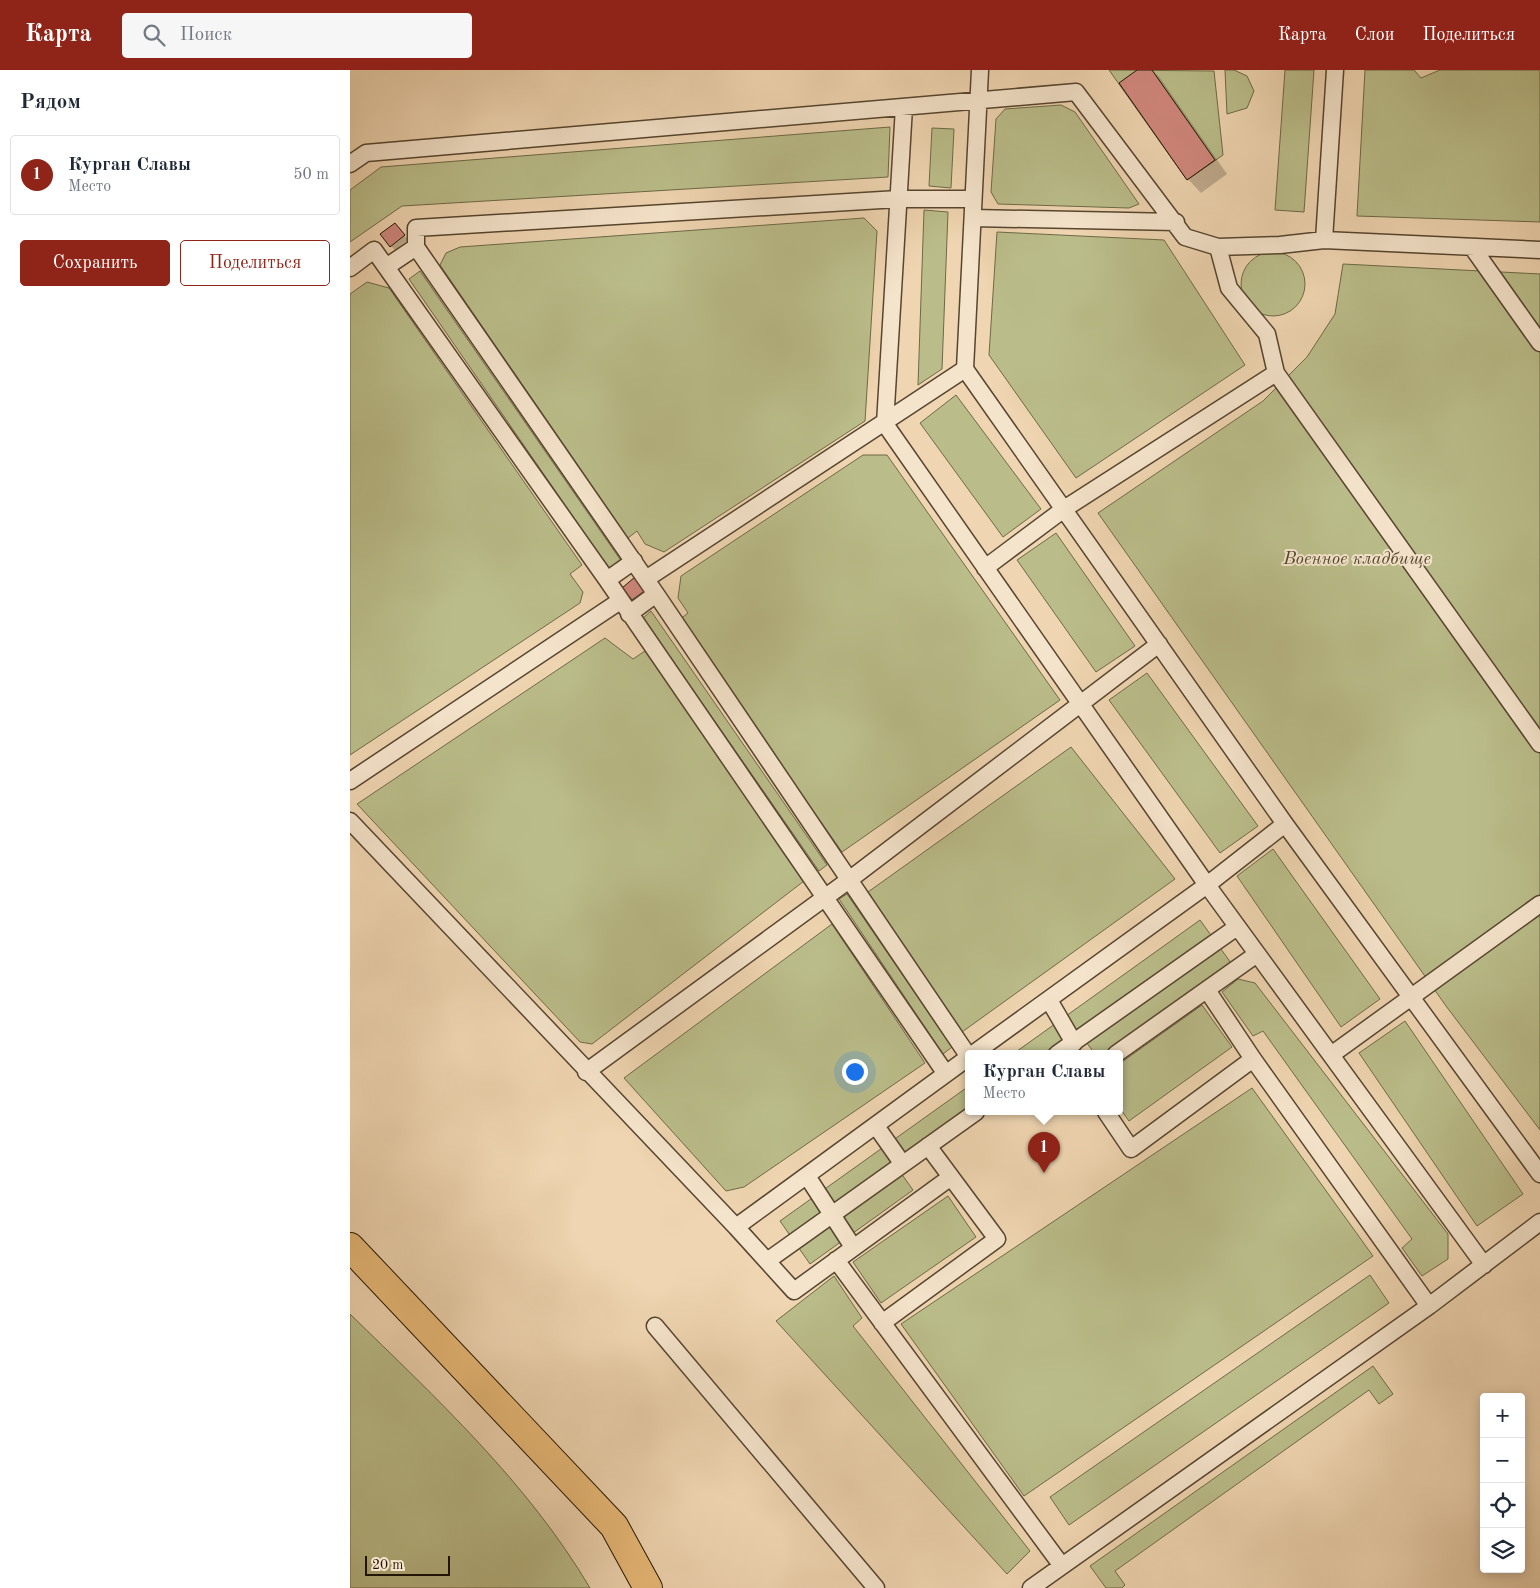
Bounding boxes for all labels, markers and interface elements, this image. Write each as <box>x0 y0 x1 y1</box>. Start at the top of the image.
search box <box>122 13 472 58</box>
icon: search <box>140 21 168 49</box>
text: Карта <box>25 23 92 47</box>
text: Поиск <box>180 26 232 45</box>
text: Карта <box>1278 26 1327 44</box>
text: Слои <box>1355 26 1394 44</box>
text: Поделиться <box>1422 26 1515 44</box>
text: Рядом <box>20 92 81 113</box>
text: Курган Славы <box>68 156 191 175</box>
text: 1 <box>32 167 42 183</box>
text: 50 m <box>293 167 329 183</box>
text: Место <box>68 179 111 195</box>
button: Сохранить <box>20 240 170 286</box>
button: Поделиться <box>180 240 330 286</box>
park label: Военное кладбище <box>1282 550 1431 568</box>
popup <box>965 1050 1123 1115</box>
your location <box>842 1059 868 1085</box>
text: Курган Славы <box>982 1063 1106 1082</box>
text: Место <box>982 1086 1026 1102</box>
pin: 1 <box>1028 1132 1060 1173</box>
map controls <box>1480 1393 1525 1573</box>
button: + <box>1480 1393 1525 1438</box>
button: − <box>1480 1438 1525 1483</box>
button: locate <box>1480 1483 1525 1528</box>
button: layers <box>1480 1528 1525 1573</box>
scale bar <box>365 1553 450 1576</box>
text: 20 m <box>372 1558 403 1572</box>

